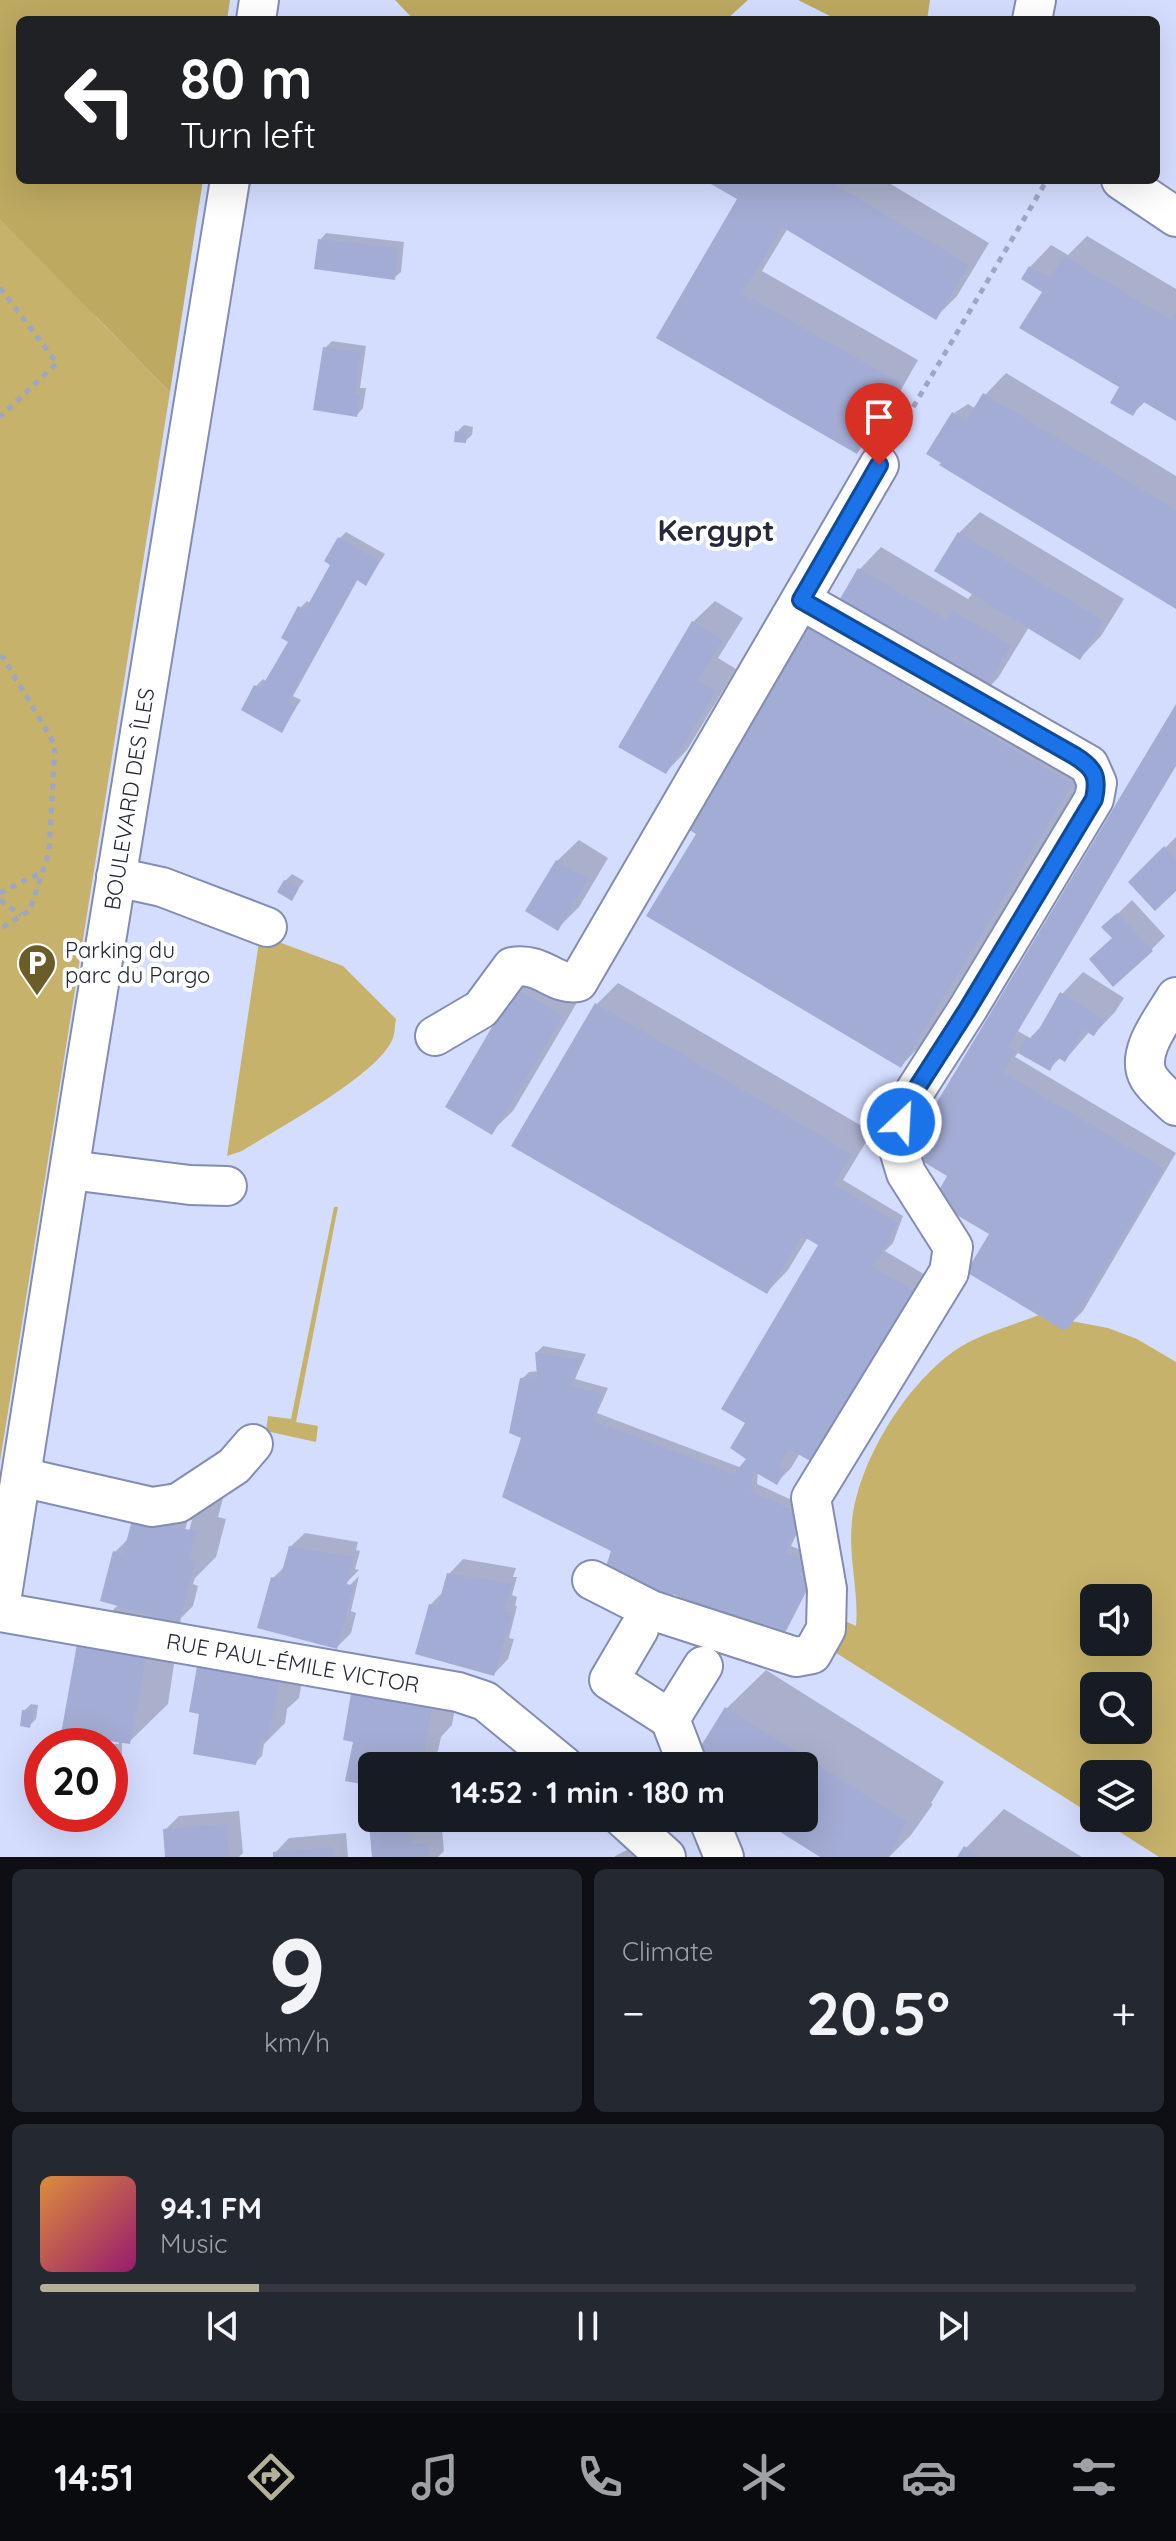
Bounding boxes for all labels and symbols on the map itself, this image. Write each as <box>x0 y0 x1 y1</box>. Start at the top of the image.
pin <box>845 383 913 465</box>
district label: Kergypt <box>657 511 775 549</box>
street label: BOULEVARD DES ÎLES <box>98 686 160 912</box>
place label: Parking du parc du Pargo <box>65 936 210 989</box>
parking icon: Parking du parc du Pargo <box>16 942 58 997</box>
position arrow <box>859 1080 943 1164</box>
street label: RUE PAUL-ÉMILE VICTOR <box>164 1627 422 1699</box>
speed limit sign: 20 <box>24 1728 128 1832</box>

